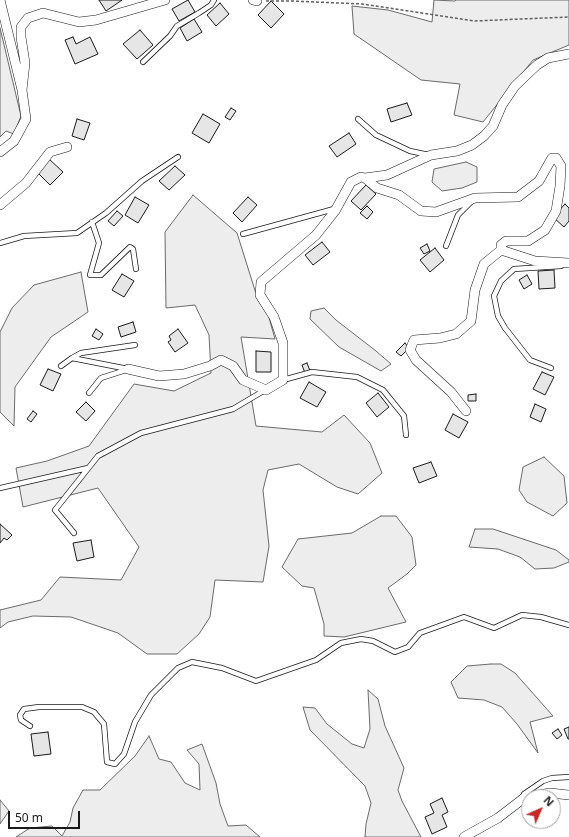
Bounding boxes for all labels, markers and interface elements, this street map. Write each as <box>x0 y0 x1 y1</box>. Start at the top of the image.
north arrow <box>521 789 561 829</box>
text: N <box>541 792 558 809</box>
scale bar <box>10 803 82 829</box>
text: 50 m <box>15 809 43 826</box>

